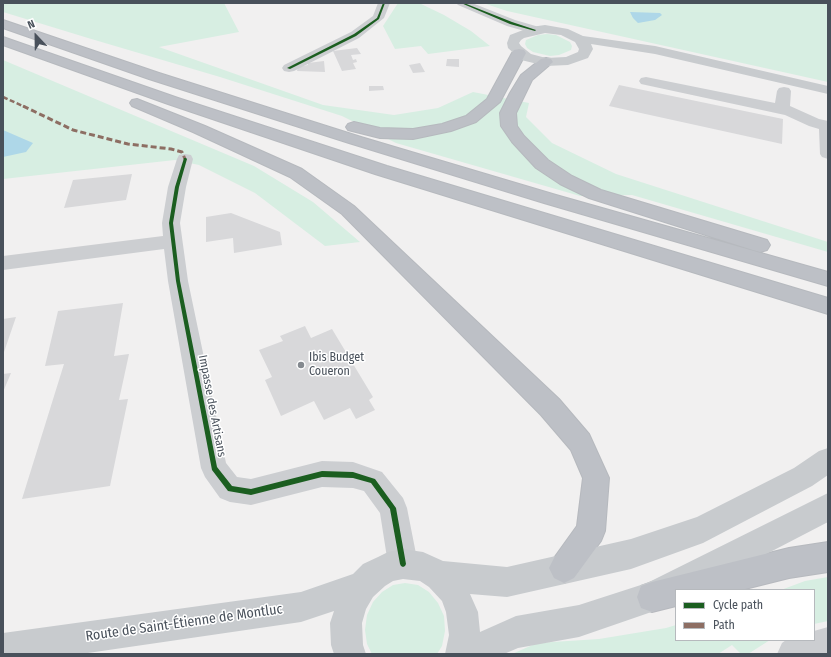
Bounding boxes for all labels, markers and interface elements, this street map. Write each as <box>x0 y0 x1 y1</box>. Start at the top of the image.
north arrow <box>16 16 56 56</box>
text: N <box>26 17 37 32</box>
place label: Ibis Budget Coueron <box>309 351 364 379</box>
street label: Impasse des Artisans <box>195 354 229 458</box>
marker: Ibis Budget Coueron <box>296 360 306 370</box>
legend <box>675 589 815 641</box>
text: Cycle path <box>713 598 763 612</box>
street label: Route de Saint-Étienne de Montluc <box>85 601 283 645</box>
text: Path <box>713 618 735 632</box>

